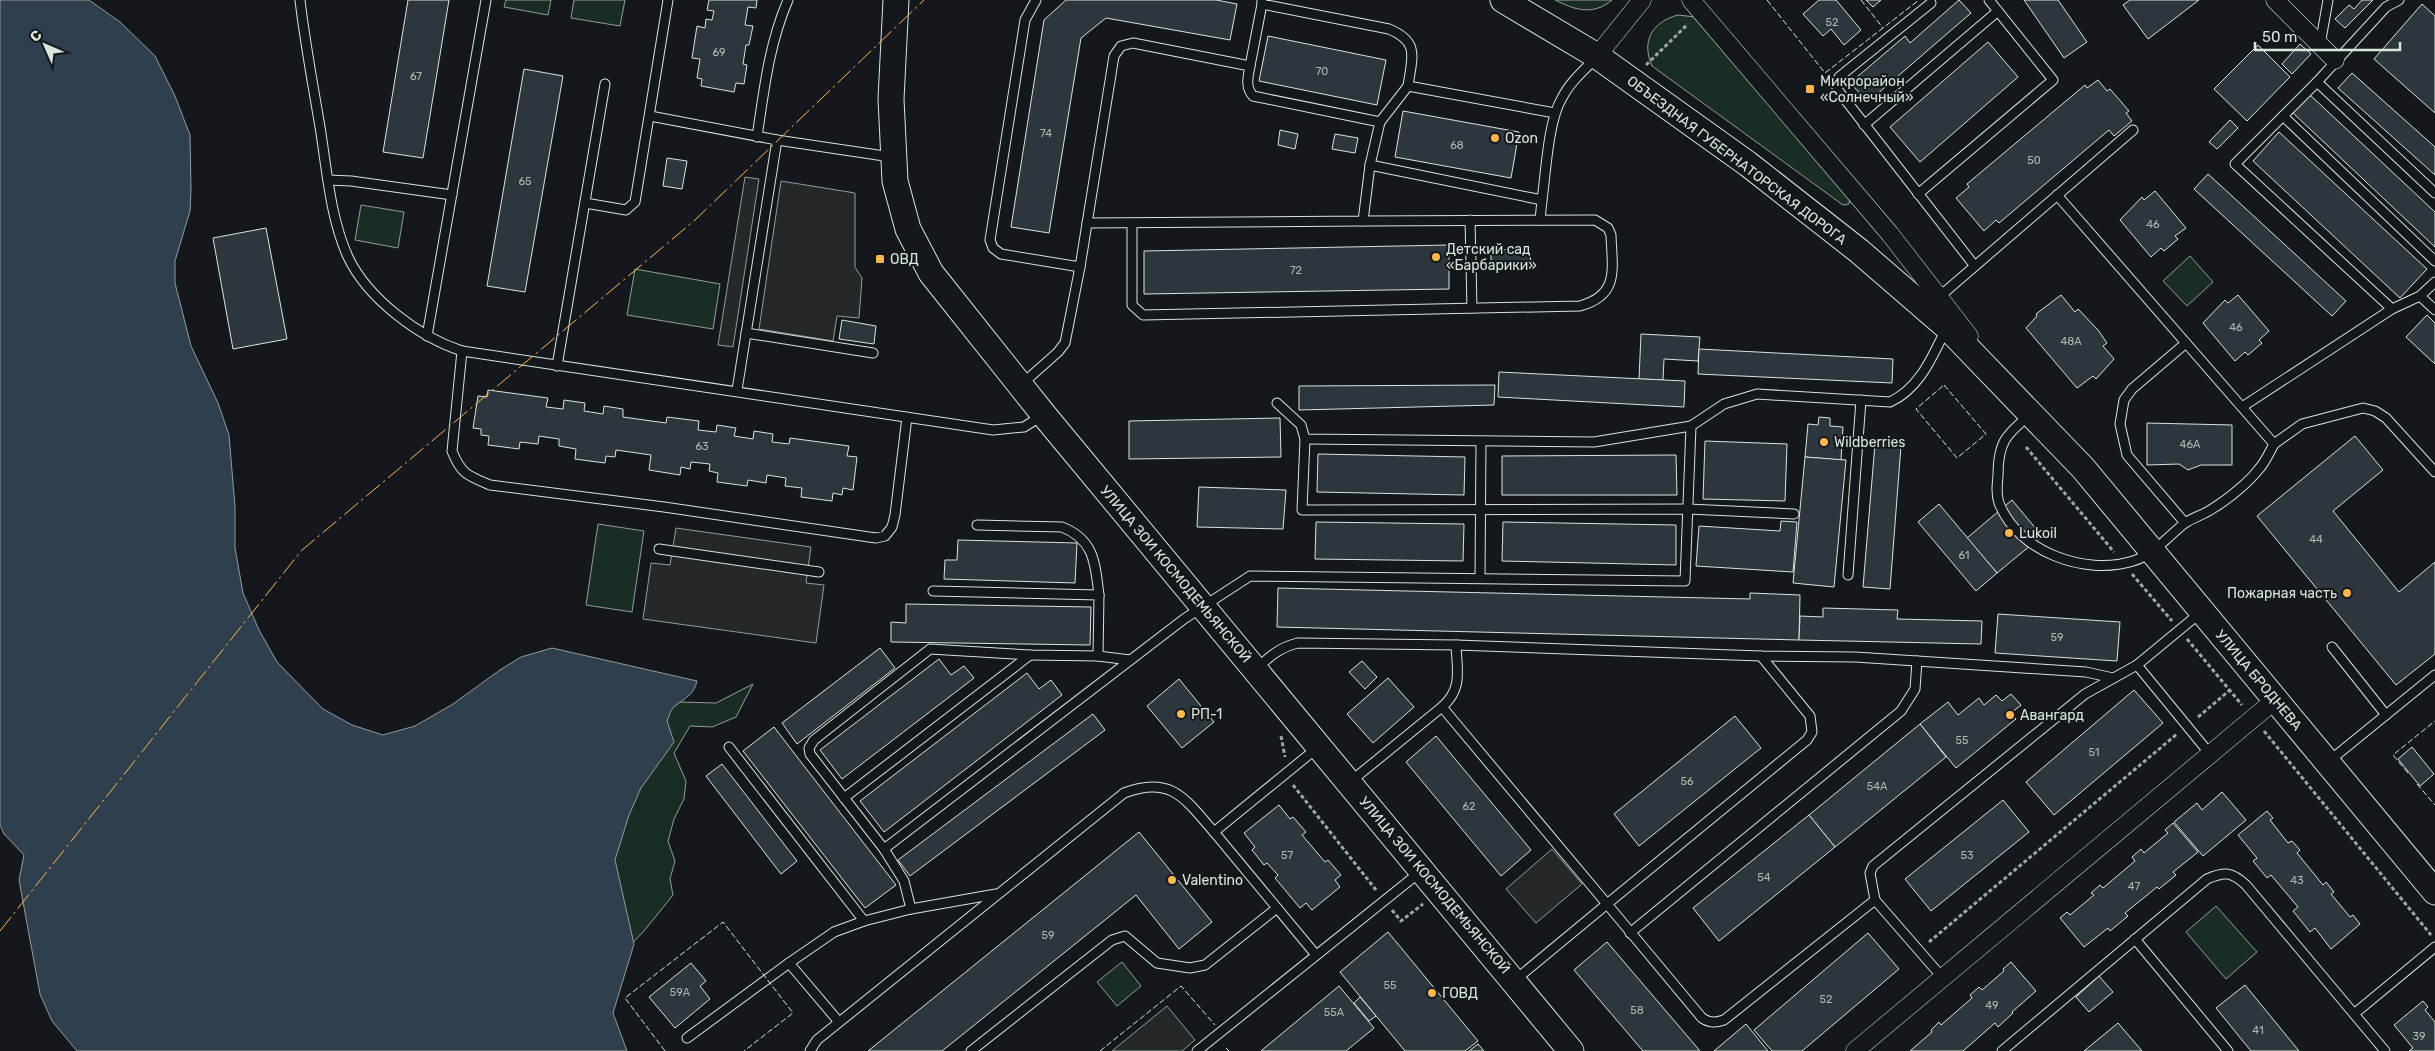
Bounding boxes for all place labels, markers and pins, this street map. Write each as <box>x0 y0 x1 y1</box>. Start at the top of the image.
place label: Микрорайон «Солнечный» <box>1820 73 1913 106</box>
marker: Микрорайон «Солнечный» <box>1804 83 1816 95</box>
place label: Ozon <box>1505 130 1538 147</box>
marker: Ozon <box>1489 132 1501 144</box>
place label: Детский сад «Барбарики» <box>1446 241 1537 274</box>
place label: ОВД <box>890 251 919 268</box>
marker: Детский сад «Барбарики» <box>1430 251 1442 263</box>
marker: ОВД <box>874 253 886 265</box>
place label: Wildberries <box>1834 434 1906 451</box>
marker: Wildberries <box>1818 436 1830 448</box>
place label: Lukoil <box>2019 525 2057 542</box>
marker: Lukoil <box>2003 527 2015 539</box>
place label: Пожарная часть <box>2227 585 2337 602</box>
marker: Пожарная часть <box>2341 587 2353 599</box>
place label: РП-1 <box>1191 706 1222 723</box>
place label: Авангард <box>2020 707 2084 724</box>
marker: РП-1 <box>1175 708 1187 720</box>
marker: Авангард <box>2004 709 2016 721</box>
place label: Valentino <box>1182 872 1243 889</box>
marker: Valentino <box>1166 874 1178 886</box>
place label: ГОВД <box>1442 985 1478 1002</box>
marker: ГОВД <box>1426 987 1438 999</box>

